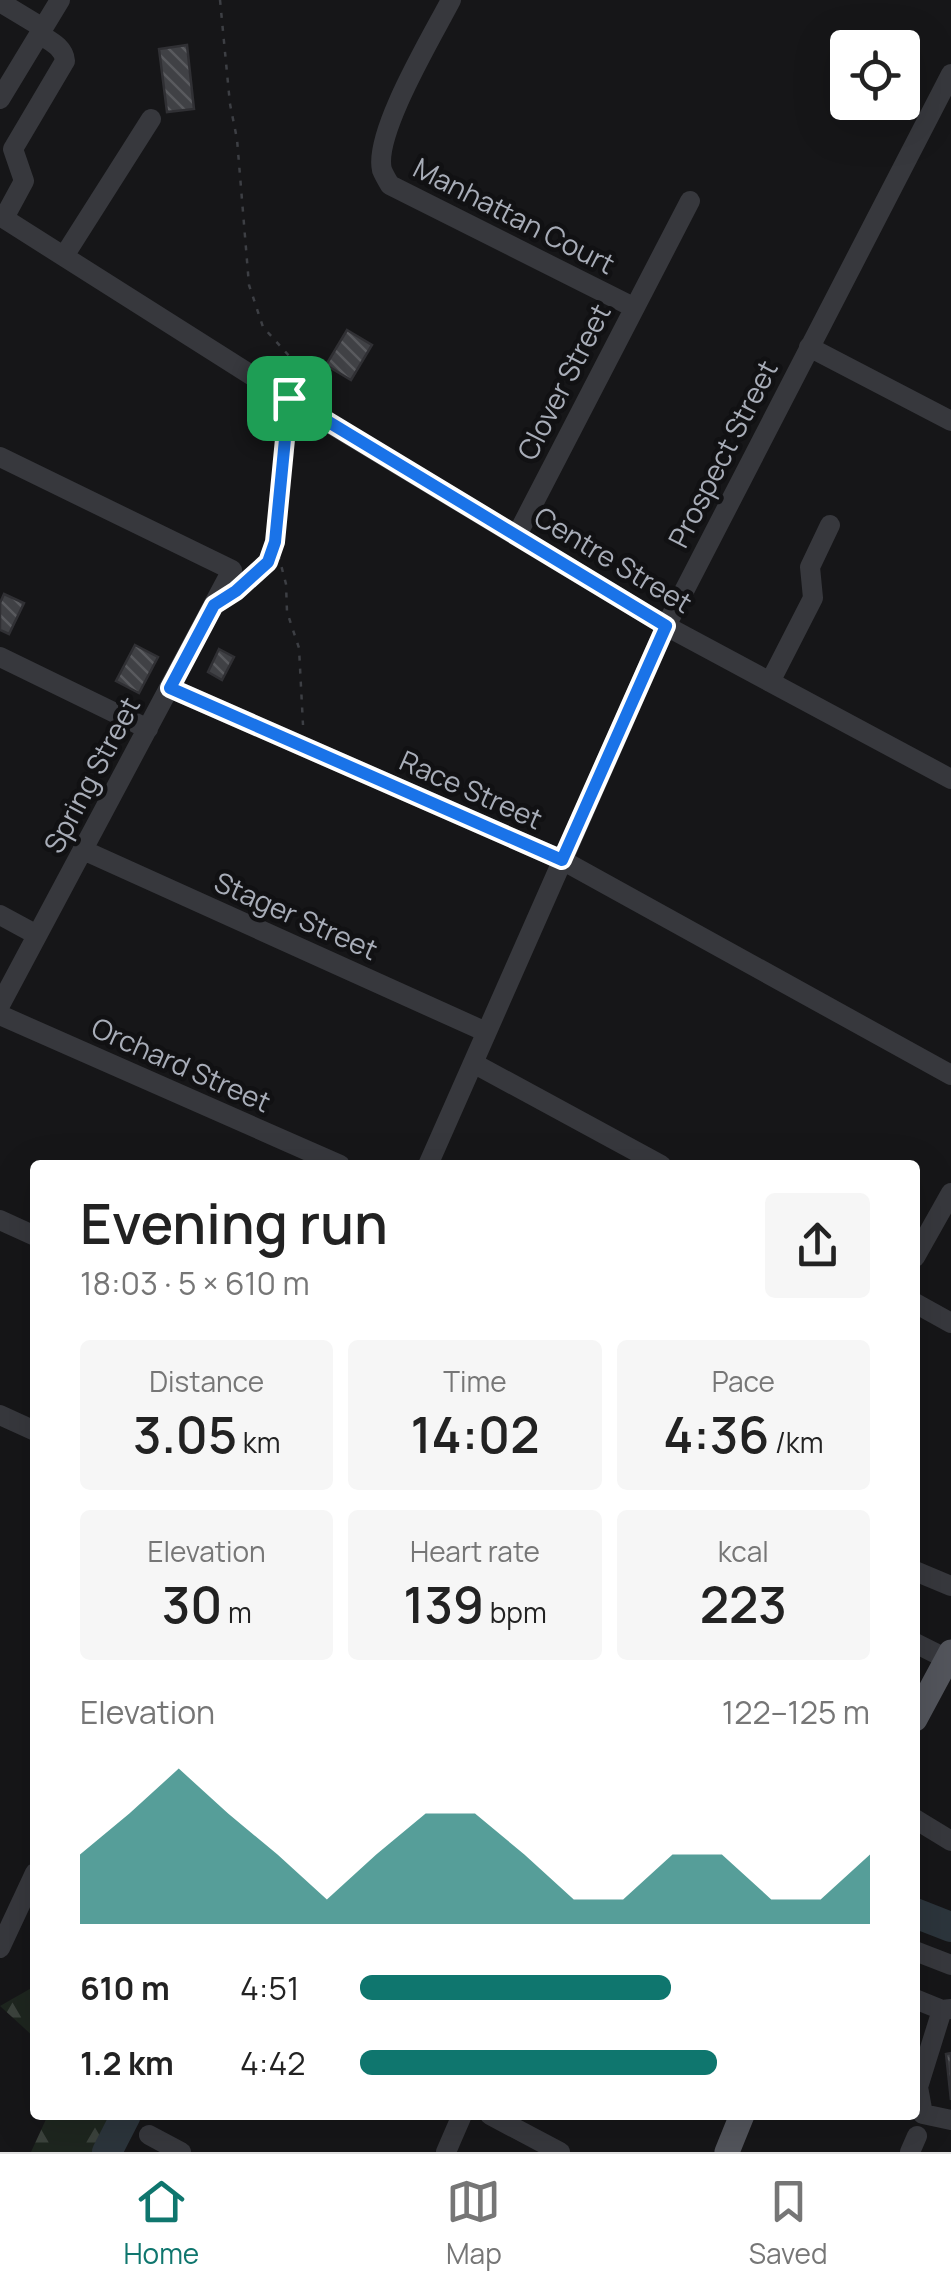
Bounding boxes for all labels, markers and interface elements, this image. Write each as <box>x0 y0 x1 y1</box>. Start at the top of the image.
map controls <box>830 30 920 120</box>
button: locate <box>830 30 920 120</box>
street label: Manhattan Court <box>407 148 622 282</box>
street label: Clover Street <box>507 297 619 466</box>
street label: Prospect Street <box>659 353 786 554</box>
pin <box>247 356 332 441</box>
icon: arrive <box>262 371 317 426</box>
street label: Centre Street <box>528 497 700 621</box>
street label: Spring Street <box>34 690 148 859</box>
street label: Race Street <box>394 741 549 837</box>
street label: Stager Street <box>209 862 384 968</box>
street label: Orchard Street <box>86 1008 277 1120</box>
text: Evening run <box>80 1185 388 1261</box>
button: share <box>765 1193 870 1298</box>
text: 18:03 · 5 × 610 m <box>80 1261 310 1305</box>
text: Distance <box>149 1362 264 1400</box>
text: Time <box>443 1362 507 1400</box>
text: Pace <box>712 1362 775 1400</box>
text: 3.05 <box>133 1400 237 1468</box>
text: 14:02 <box>410 1400 540 1468</box>
text: 4:36 <box>663 1400 769 1468</box>
text: km <box>237 1423 280 1461</box>
text: /km <box>769 1423 823 1461</box>
text: Elevation <box>148 1532 266 1570</box>
text: Heart rate <box>410 1532 540 1570</box>
text: kcal <box>718 1532 769 1570</box>
text: 30 <box>162 1570 222 1638</box>
text: 139 <box>403 1570 484 1638</box>
text: 223 <box>700 1570 787 1638</box>
text: m <box>222 1593 252 1631</box>
text: bpm <box>484 1593 547 1631</box>
text: Elevation <box>80 1690 215 1734</box>
text: 122–125 m <box>722 1690 870 1734</box>
text: 610 m <box>80 1966 170 2010</box>
text: 4:51 <box>240 1966 299 2010</box>
text: 1.2 km <box>80 2041 174 2085</box>
text: 4:42 <box>240 2041 306 2085</box>
tab: Home <box>123 2174 199 2272</box>
tab: Map <box>446 2174 502 2272</box>
tab: Saved <box>749 2174 828 2272</box>

